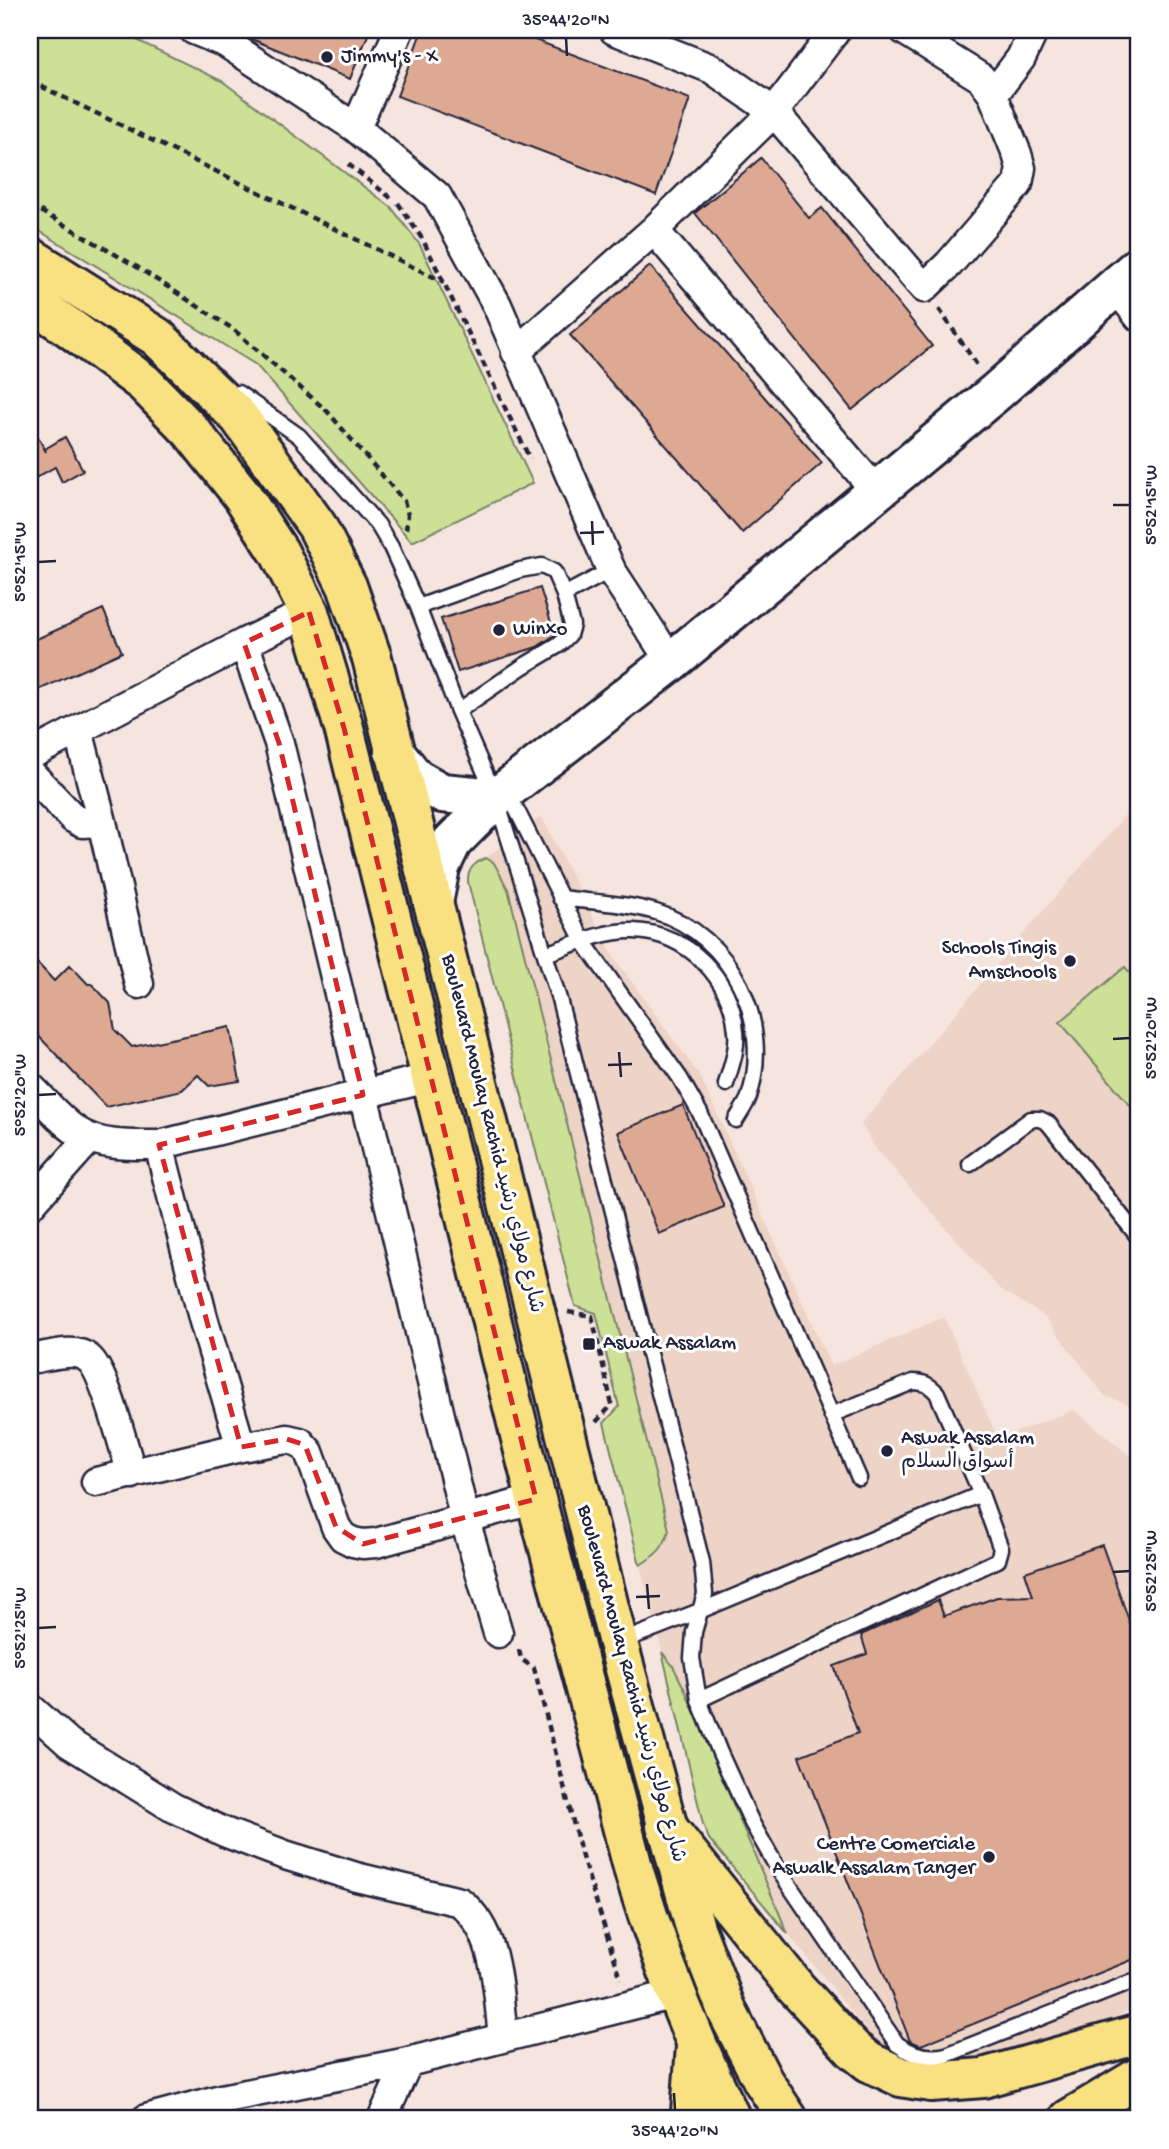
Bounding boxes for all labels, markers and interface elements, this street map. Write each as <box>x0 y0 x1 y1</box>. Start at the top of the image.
text: 35°44'20"N <box>522 11 609 32</box>
place label: Jimmy's - X <box>341 45 438 70</box>
marker: Jimmy's - X <box>319 49 335 65</box>
text: 5°52'15"W <box>1142 465 1163 545</box>
text: 5°52'15"W <box>11 522 32 602</box>
place label: Winxo <box>513 618 567 643</box>
marker: Winxo <box>491 622 507 638</box>
place label: Schools Tingis Amschools <box>942 937 1057 986</box>
street label: Boulevard Moulay Rachid شارع مولاي رشيد <box>434 951 548 1316</box>
marker: Schools Tingis Amschools <box>1062 953 1078 969</box>
text: 5°52'20"W <box>1142 997 1163 1079</box>
text: 5°52'20"W <box>11 1054 32 1136</box>
place label: Aswak Assalam <box>603 1332 736 1357</box>
marker: Aswak Assalam <box>581 1336 597 1352</box>
place label: Aswak Assalam أسواق السلام <box>901 1427 1034 1476</box>
marker: Aswak Assalam أسواق السلام <box>879 1443 895 1459</box>
street label: Boulevard Moulay Rachid شارع مولاي رشيد <box>570 1502 690 1865</box>
text: 5°52'25"W <box>1142 1530 1163 1612</box>
text: 5°52'25"W <box>11 1587 32 1669</box>
place label: Centre Comerciale Aswalk Assalam Tanger <box>772 1833 977 1882</box>
marker: Centre Comerciale Aswalk Assalam Tanger <box>981 1849 997 1865</box>
text: 35°44'20"N <box>631 2122 718 2143</box>

